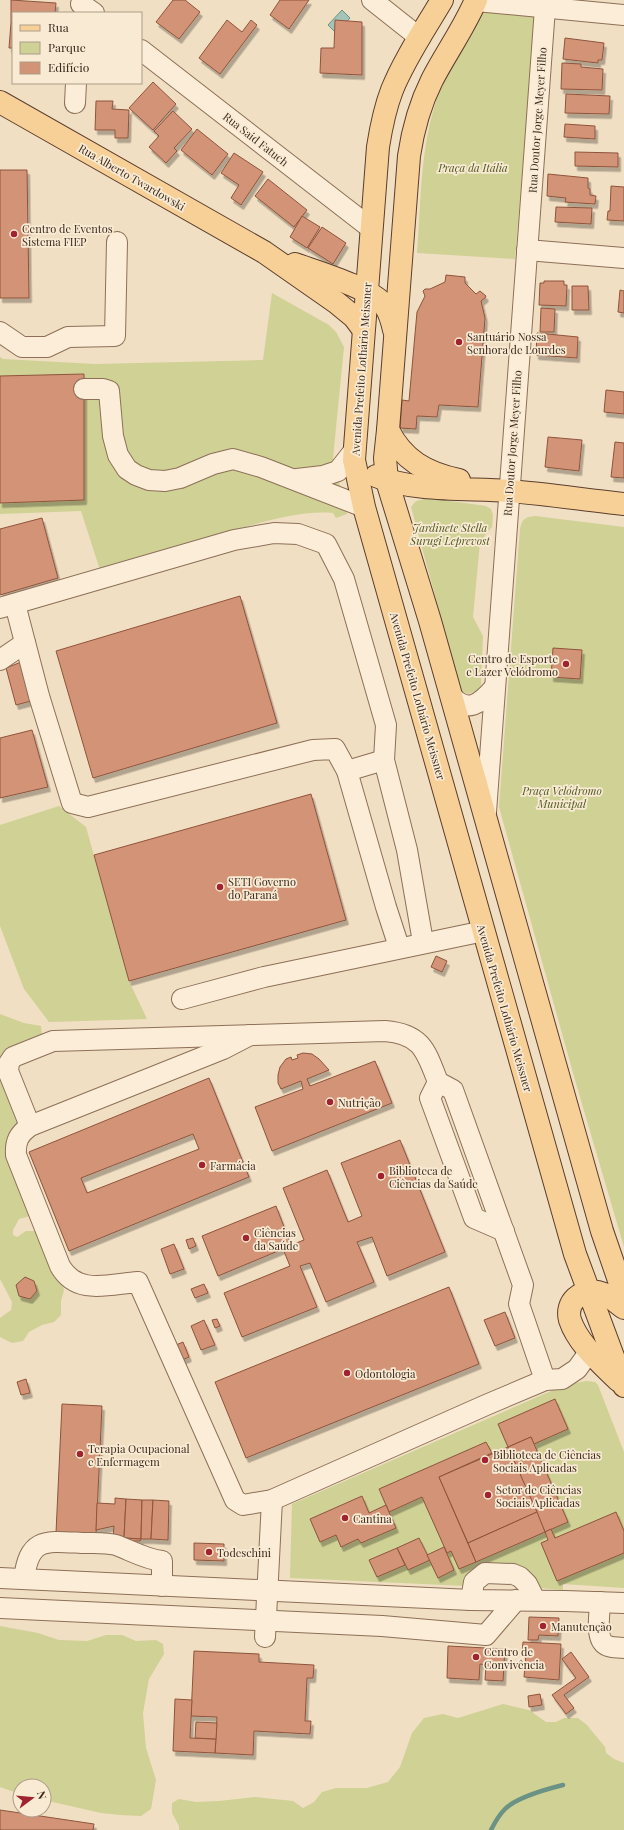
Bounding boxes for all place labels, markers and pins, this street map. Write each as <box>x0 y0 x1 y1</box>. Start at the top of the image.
place label: Centro de Eventos Sistema FIEP <box>22 221 113 249</box>
marker: Centro de Eventos Sistema FIEP <box>9 229 19 239</box>
place label: Santuário Nossa Senhora de Lourdes <box>467 329 566 357</box>
marker: Santuário Nossa Senhora de Lourdes <box>454 337 464 347</box>
place label: Centro de Esporte e Lazer Velódromo <box>466 651 558 679</box>
marker: Centro de Esporte e Lazer Velódromo <box>561 659 571 669</box>
place label: SETI Governo do Paraná <box>228 874 296 902</box>
marker: SETI Governo do Paraná <box>215 882 225 892</box>
place label: Nutrição <box>338 1095 381 1110</box>
marker: Nutrição <box>325 1097 335 1107</box>
place label: Farmácia <box>210 1158 256 1173</box>
marker: Farmácia <box>197 1160 207 1170</box>
place label: Biblioteca de Ciências da Saúde <box>389 1163 478 1191</box>
marker: Biblioteca de Ciências da Saúde <box>376 1171 386 1181</box>
place label: Ciências da Saúde <box>254 1225 299 1253</box>
marker: Ciências da Saúde <box>241 1233 251 1243</box>
place label: Odontologia <box>355 1366 416 1381</box>
marker: Odontologia <box>342 1368 352 1378</box>
place label: Terapia Ocupacional e Enfermagem <box>88 1441 190 1469</box>
place label: Biblioteca de Ciências Sociais Aplicadas <box>493 1447 601 1475</box>
marker: Terapia Ocupacional e Enfermagem <box>75 1449 85 1459</box>
marker: Biblioteca de Ciências Sociais Aplicadas <box>480 1455 490 1465</box>
place label: Setor de Ciências Sociais Aplicadas <box>496 1482 581 1510</box>
marker: Setor de Ciências Sociais Aplicadas <box>483 1490 493 1500</box>
place label: Cantina <box>353 1511 392 1526</box>
marker: Cantina <box>340 1513 350 1523</box>
place label: Todeschini <box>217 1545 271 1560</box>
marker: Todeschini <box>204 1547 214 1557</box>
place label: Manutenção <box>551 1619 612 1634</box>
marker: Manutenção <box>538 1621 548 1631</box>
place label: Centro de Convivência <box>484 1644 545 1672</box>
marker: Centro de Convivência <box>471 1652 481 1662</box>

